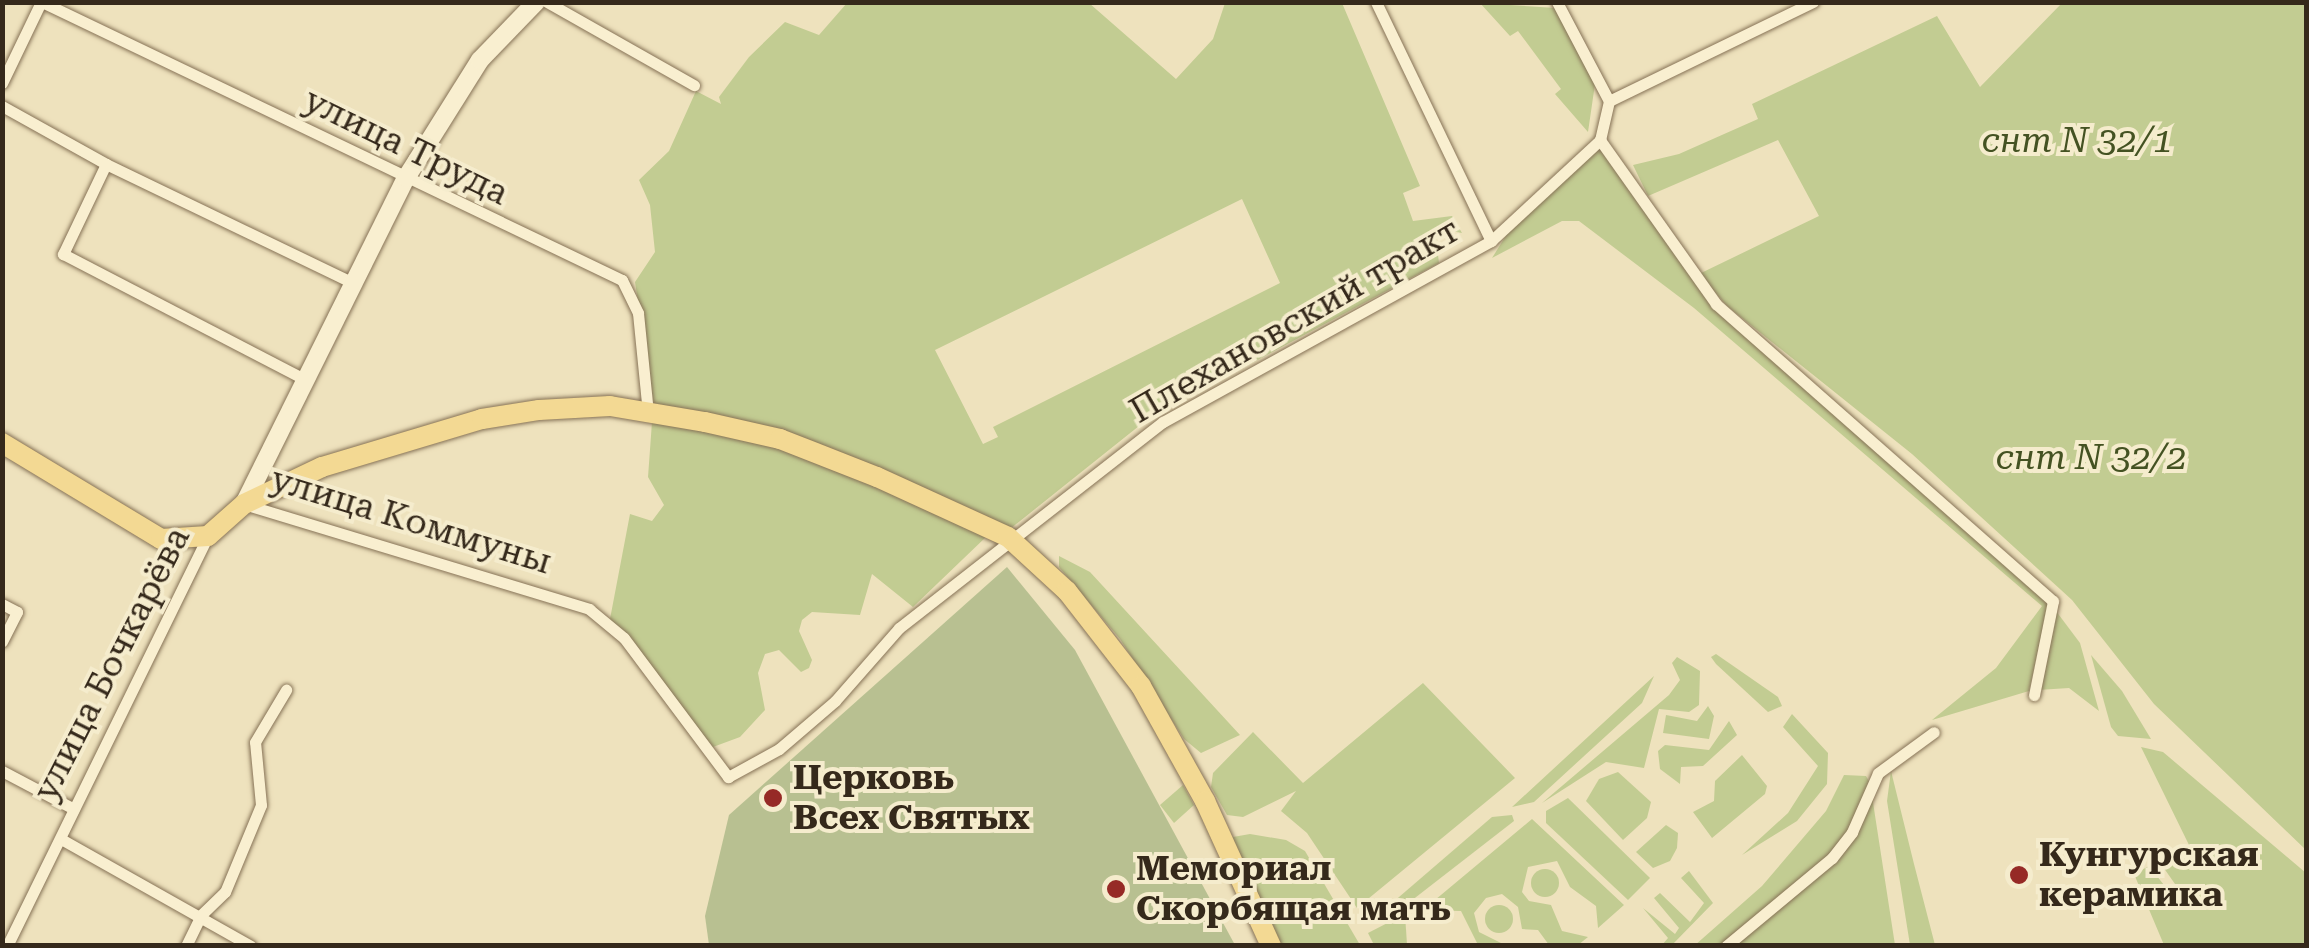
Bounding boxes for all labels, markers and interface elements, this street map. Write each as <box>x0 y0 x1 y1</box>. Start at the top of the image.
street label: улица Труда <box>297 79 515 215</box>
park label: снт N 32/1 <box>1981 120 2173 162</box>
street label: Плехановский тракт <box>1123 209 1467 433</box>
park label: снт N 32/2 <box>1995 437 2187 479</box>
street label: улица Коммуны <box>266 458 556 584</box>
street label: улица Бочкарёва <box>25 520 199 808</box>
place label: Церковь Всех Святых <box>793 757 1030 839</box>
marker: Церковь Всех Святых <box>762 787 784 809</box>
place label: Кунгурская керамика <box>2039 834 2259 916</box>
place label: Мемориал Скорбящая мать <box>1136 848 1451 930</box>
marker: Кунгурская керамика <box>2008 864 2030 886</box>
marker: Мемориал Скорбящая мать <box>1105 878 1127 900</box>

